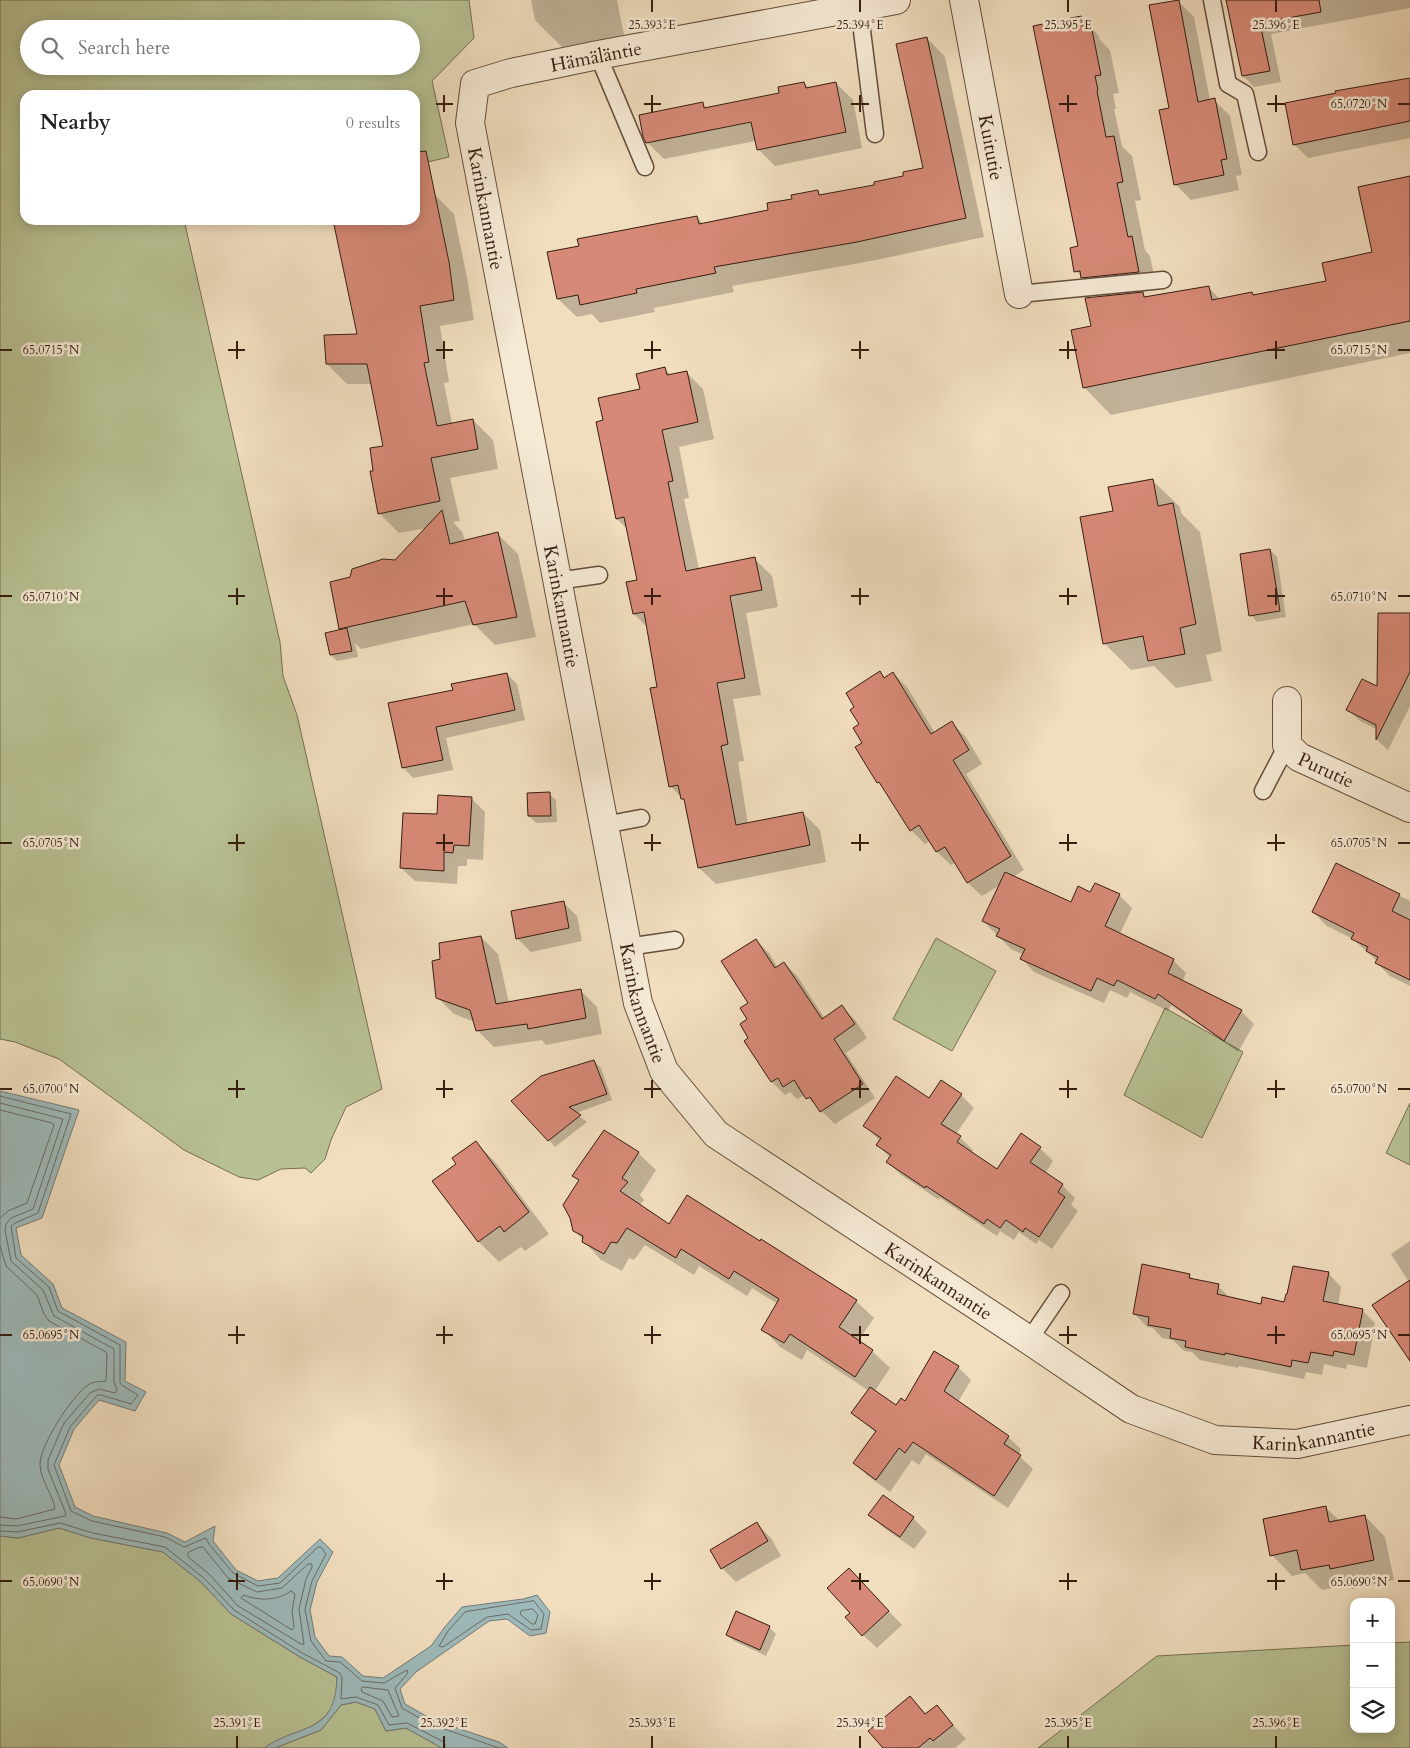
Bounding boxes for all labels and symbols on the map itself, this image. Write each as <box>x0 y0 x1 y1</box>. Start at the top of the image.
text: 25.393°E <box>628 17 676 33</box>
text: 25.394°E <box>836 17 884 33</box>
text: 25.395°E <box>1044 17 1092 33</box>
text: 25.396°E <box>1252 17 1300 33</box>
street label: Hämäläntie <box>548 35 644 79</box>
text: 65.0720°N <box>1331 96 1388 112</box>
street label: Kuitutie <box>972 113 1009 183</box>
street label: Karinkannantie <box>461 145 510 272</box>
text: 65.0715°N <box>23 342 80 358</box>
text: 65.0715°N <box>1331 342 1388 358</box>
street label: Karinkannantie <box>537 543 586 670</box>
text: 65.0710°N <box>23 589 80 605</box>
text: 65.0710°N <box>1331 589 1388 605</box>
street label: Purutie <box>1294 746 1358 795</box>
text: 65.0705°N <box>23 835 80 851</box>
text: 65.0705°N <box>1331 835 1388 851</box>
street label: Karinkannantie <box>613 941 672 1067</box>
text: 65.0700°N <box>23 1081 80 1097</box>
text: 65.0700°N <box>1331 1081 1388 1097</box>
street label: Karinkannantie <box>879 1236 997 1327</box>
text: 65.0695°N <box>23 1327 80 1343</box>
text: 65.0695°N <box>1331 1327 1388 1343</box>
street label: Karinkannantie <box>1251 1416 1378 1458</box>
text: 65.0690°N <box>23 1574 80 1590</box>
text: 65.0690°N <box>1331 1574 1388 1590</box>
text: 25.391°E <box>213 1715 261 1731</box>
text: 25.392°E <box>420 1715 468 1731</box>
text: 25.393°E <box>628 1715 676 1731</box>
text: 25.394°E <box>836 1715 884 1731</box>
text: 25.395°E <box>1044 1715 1092 1731</box>
text: 25.396°E <box>1252 1715 1300 1731</box>

